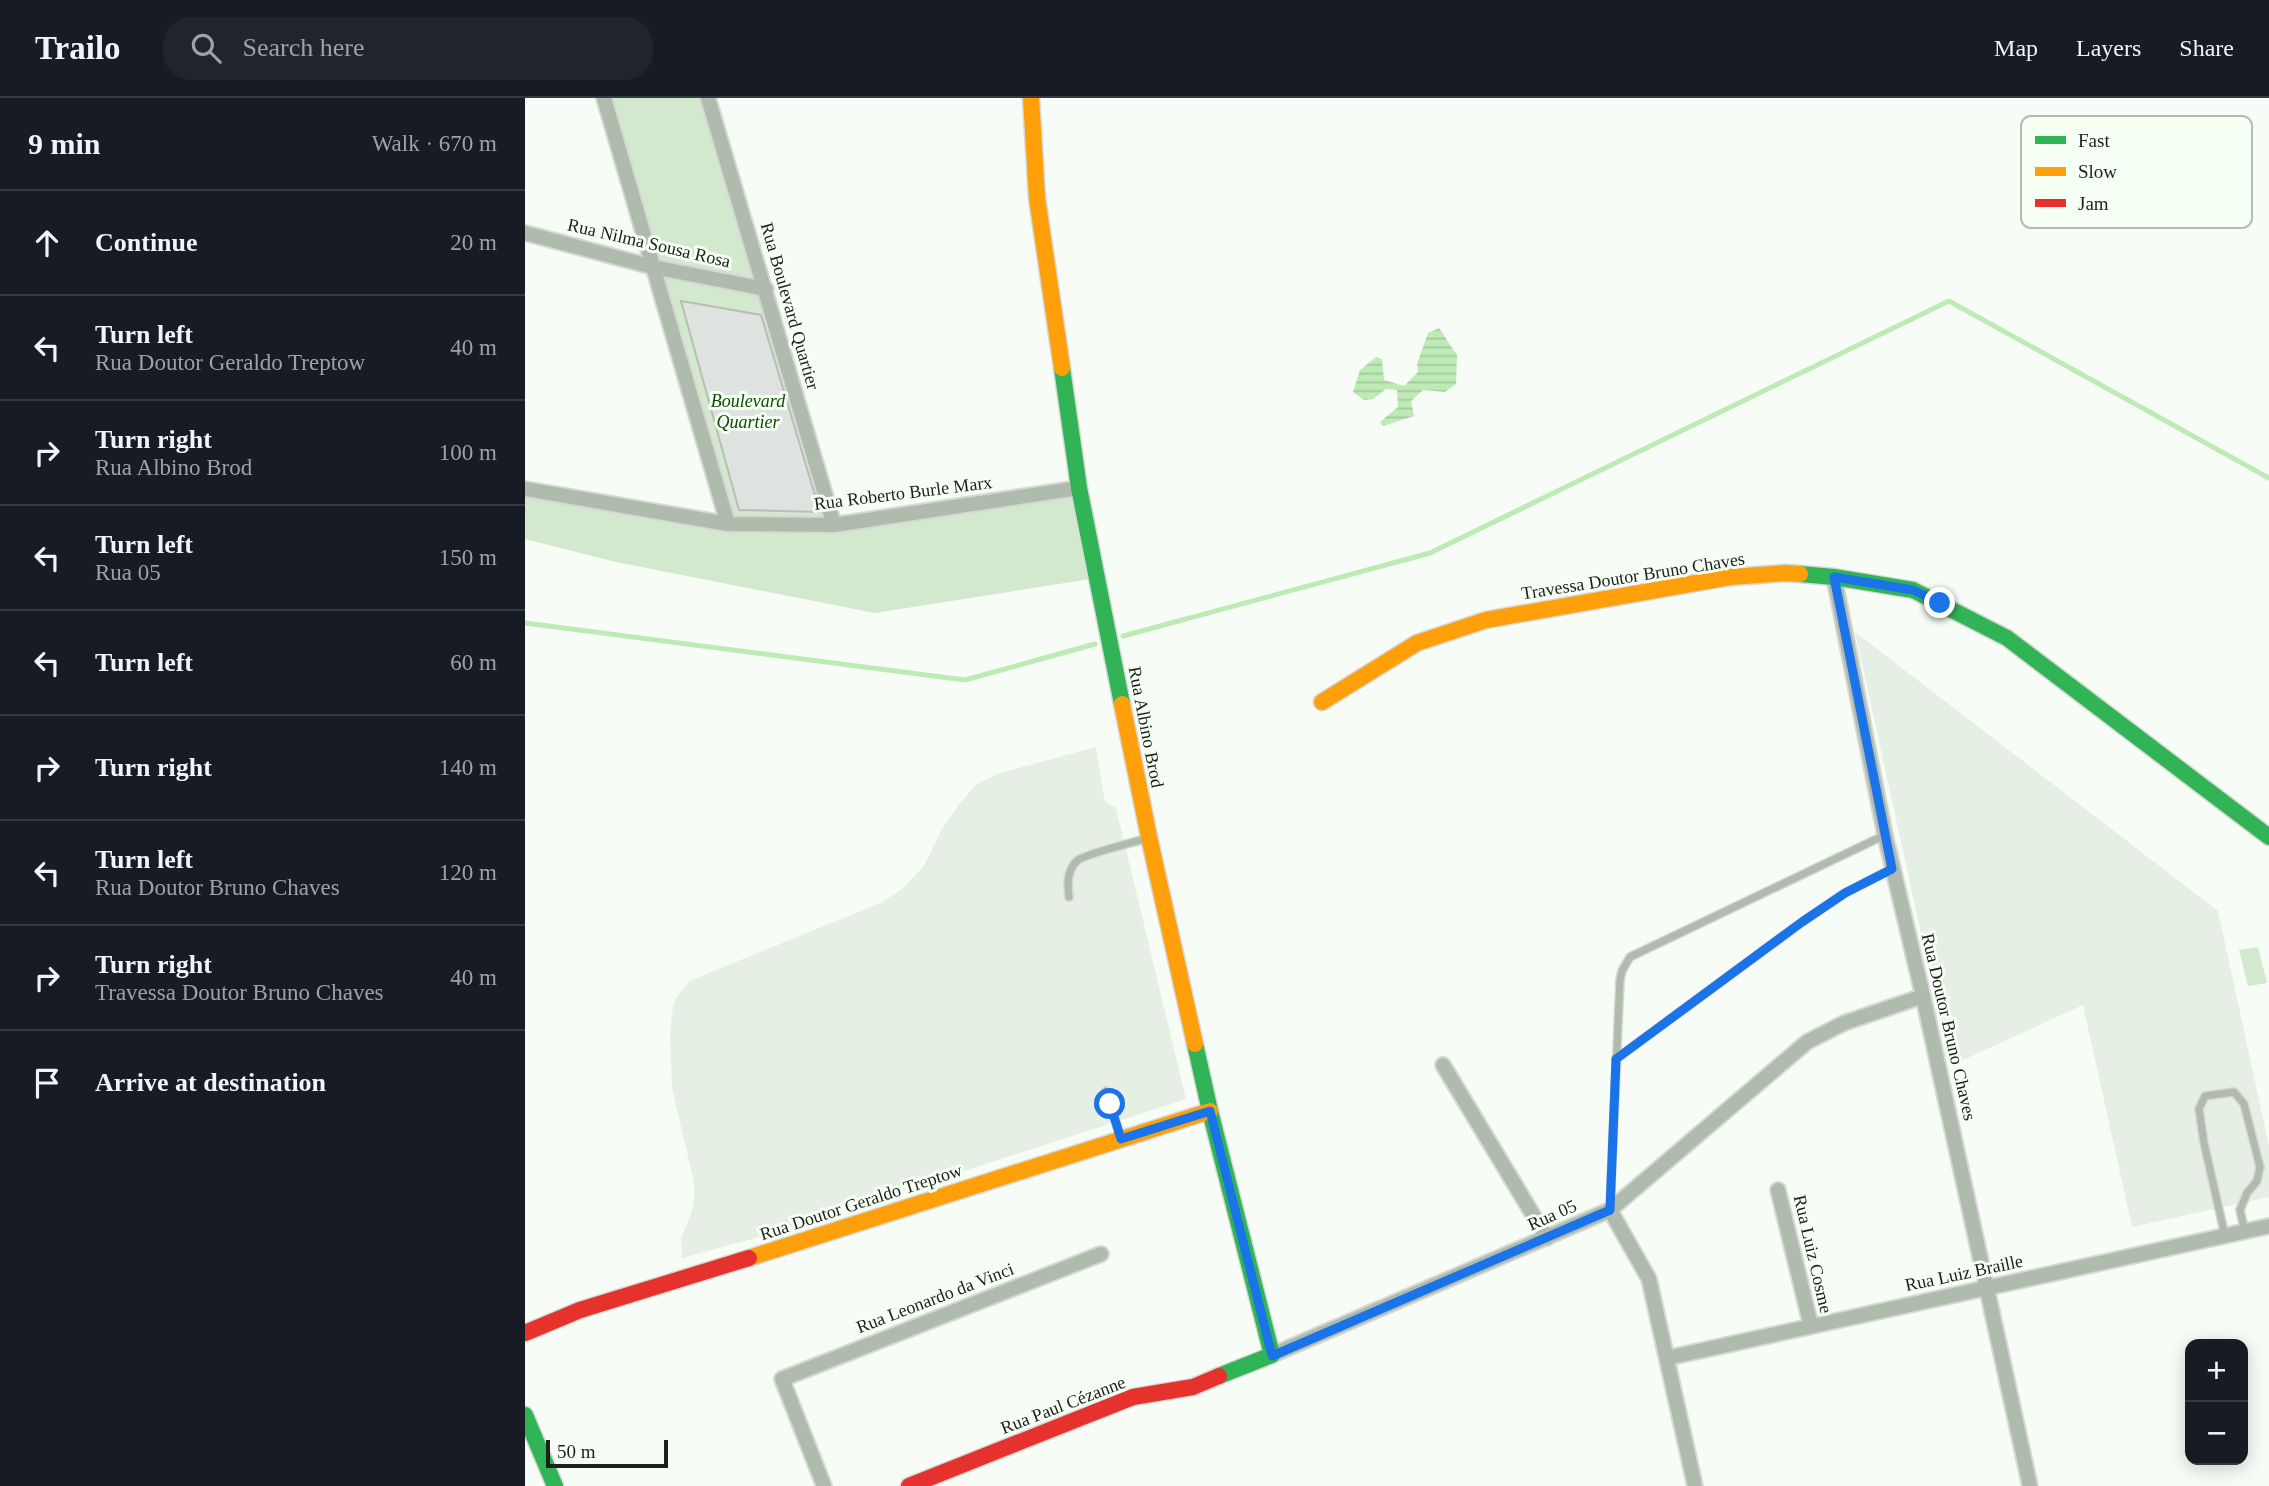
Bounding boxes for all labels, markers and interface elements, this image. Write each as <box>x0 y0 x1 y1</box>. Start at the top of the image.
search box <box>163 17 653 80</box>
icon: search <box>187 29 225 67</box>
text: Trailo <box>35 30 121 66</box>
text: Search here <box>243 33 365 62</box>
text: Map <box>1994 35 2038 61</box>
text: Layers <box>2076 35 2141 61</box>
text: Share <box>2179 35 2234 61</box>
legend <box>2021 116 2252 228</box>
text: 9 min <box>28 127 101 160</box>
text: Fast <box>2078 130 2110 151</box>
text: Walk · 670 m <box>372 131 497 156</box>
text: Slow <box>2078 161 2117 182</box>
text: Jam <box>2078 193 2109 214</box>
street label: Rua Nilma Sousa Rosa <box>566 215 732 271</box>
street label: Rua Boulevard Quartier <box>757 220 823 392</box>
icon: ahead <box>28 224 66 262</box>
text: Continue <box>95 228 198 257</box>
text: 20 m <box>450 230 497 255</box>
text: Turn left <box>95 320 193 349</box>
icon: left <box>28 329 66 367</box>
text: 40 m <box>450 335 497 360</box>
text: Rua Doutor Geraldo Treptow <box>95 350 365 375</box>
park label: Boulevard Quartier <box>711 391 786 432</box>
text: Turn right <box>95 425 212 454</box>
icon: right <box>28 434 66 472</box>
text: 100 m <box>439 440 497 465</box>
text: Rua Albino Brod <box>95 455 252 480</box>
street label: Rua Roberto Burle Marx <box>813 472 993 514</box>
text: Turn left <box>95 530 193 559</box>
icon: left <box>28 539 66 577</box>
text: 150 m <box>439 545 497 570</box>
street label: Travessa Doutor Bruno Chaves <box>1520 548 1746 604</box>
text: Rua 05 <box>95 560 161 585</box>
route end <box>1924 587 1955 618</box>
icon: left <box>28 644 66 682</box>
text: Turn left <box>95 648 193 677</box>
text: 60 m <box>450 650 497 675</box>
street label: Rua Albino Brod <box>1124 665 1168 789</box>
icon: right <box>28 749 66 787</box>
text: Turn right <box>95 753 212 782</box>
text: 140 m <box>439 755 497 780</box>
text: Turn left <box>95 845 193 874</box>
icon: left <box>28 854 66 892</box>
text: 120 m <box>439 860 497 885</box>
text: Rua Doutor Bruno Chaves <box>95 875 340 900</box>
street label: Rua Doutor Bruno Chaves <box>1918 931 1980 1123</box>
text: Turn right <box>95 950 212 979</box>
icon: right <box>28 959 66 997</box>
text: 40 m <box>450 965 497 990</box>
text: Travessa Doutor Bruno Chaves <box>95 980 384 1005</box>
icon: arrive <box>28 1064 66 1102</box>
text: Arrive at destination <box>95 1068 326 1097</box>
route start <box>1094 1088 1125 1119</box>
street label: Rua Doutor Geraldo Treptow <box>757 1160 965 1244</box>
street label: Rua Luiz Cosme <box>1790 1193 1836 1315</box>
street label: Rua 05 <box>1524 1195 1580 1235</box>
street label: Rua Luiz Braille <box>1903 1251 2025 1295</box>
street label: Rua Leonardo da Vinci <box>853 1259 1017 1337</box>
map controls <box>2185 1339 2248 1465</box>
button: + <box>2185 1339 2248 1402</box>
street label: Rua Paul Cézanne <box>998 1372 1128 1438</box>
button: − <box>2185 1402 2248 1465</box>
scale bar <box>546 1437 669 1469</box>
text: 50 m <box>557 1441 596 1462</box>

